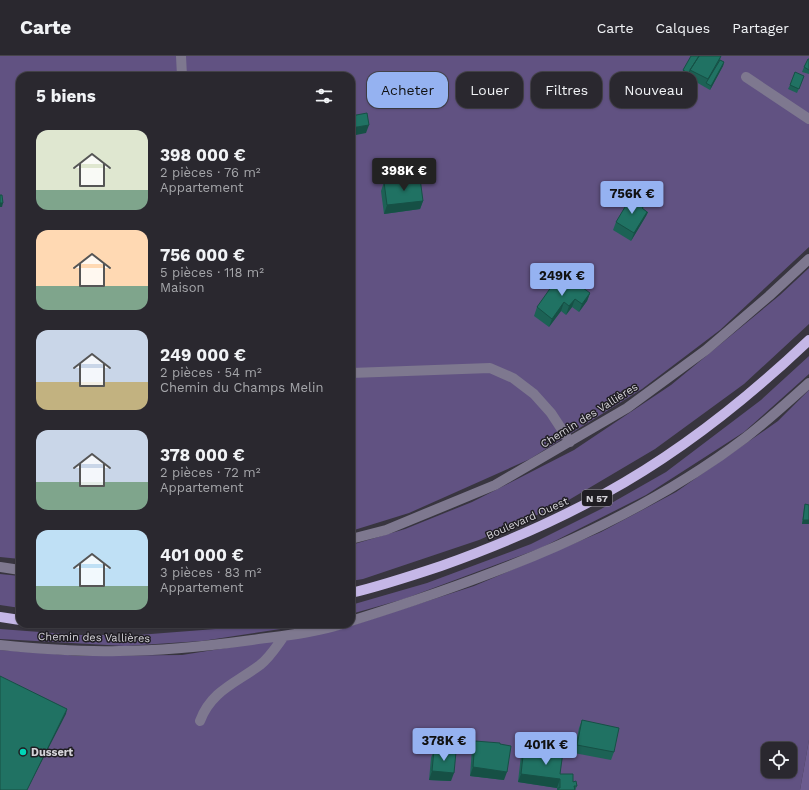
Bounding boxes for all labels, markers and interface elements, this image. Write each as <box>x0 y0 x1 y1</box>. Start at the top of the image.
text: Carte <box>20 16 71 39</box>
text: Carte <box>597 20 634 36</box>
text: Calques <box>656 20 710 36</box>
text: Partager <box>732 20 789 36</box>
chip: Acheter <box>367 72 448 108</box>
chip: Louer <box>456 72 523 108</box>
chip: Filtres <box>531 72 602 108</box>
chip: Nouveau <box>610 72 697 108</box>
icon: filters <box>313 85 335 107</box>
text: 5 biens <box>36 86 96 106</box>
text: 398 000 € <box>160 145 246 165</box>
icon: home <box>68 146 116 194</box>
pin: 398K € <box>371 158 437 192</box>
text: 398K € <box>381 163 427 178</box>
text: 2 pièces · 76 m² <box>160 165 261 180</box>
text: Appartement <box>160 180 243 195</box>
pin: 756K € <box>599 181 665 215</box>
text: 756K € <box>609 186 655 201</box>
text: 756 000 € <box>160 245 245 265</box>
icon: home <box>68 246 116 294</box>
pin: 249K € <box>529 263 595 297</box>
text: 5 pièces · 118 m² <box>160 265 264 280</box>
text: 249K € <box>539 268 585 283</box>
text: Maison <box>160 280 205 295</box>
text: 249 000 € <box>160 345 246 365</box>
icon: home <box>68 346 116 394</box>
text: 2 pièces · 54 m² <box>160 365 262 380</box>
text: Chemin du Champs Melin <box>160 380 324 395</box>
street label: Chemin des Vallières <box>538 380 640 451</box>
text: 378 000 € <box>160 445 245 465</box>
icon: home <box>68 446 116 494</box>
text: 2 pièces · 72 m² <box>160 465 260 480</box>
text: Appartement <box>160 480 243 495</box>
road number: N 57 <box>582 490 612 506</box>
street label: Boulevard Ouest <box>484 494 571 542</box>
text: 401 000 € <box>160 545 244 565</box>
icon: home <box>68 546 116 594</box>
text: 3 pièces · 83 m² <box>160 565 261 580</box>
text: Appartement <box>160 580 243 595</box>
street label: Chemin des Vallières <box>38 630 150 645</box>
pin: 378K € <box>411 728 477 762</box>
pin: 401K € <box>513 732 579 766</box>
text: 378K € <box>422 733 466 748</box>
text: 401K € <box>524 737 568 752</box>
map controls <box>761 742 797 778</box>
button: locate <box>761 742 797 778</box>
place label: Dussert <box>31 746 73 759</box>
marker: Dussert <box>18 747 28 757</box>

